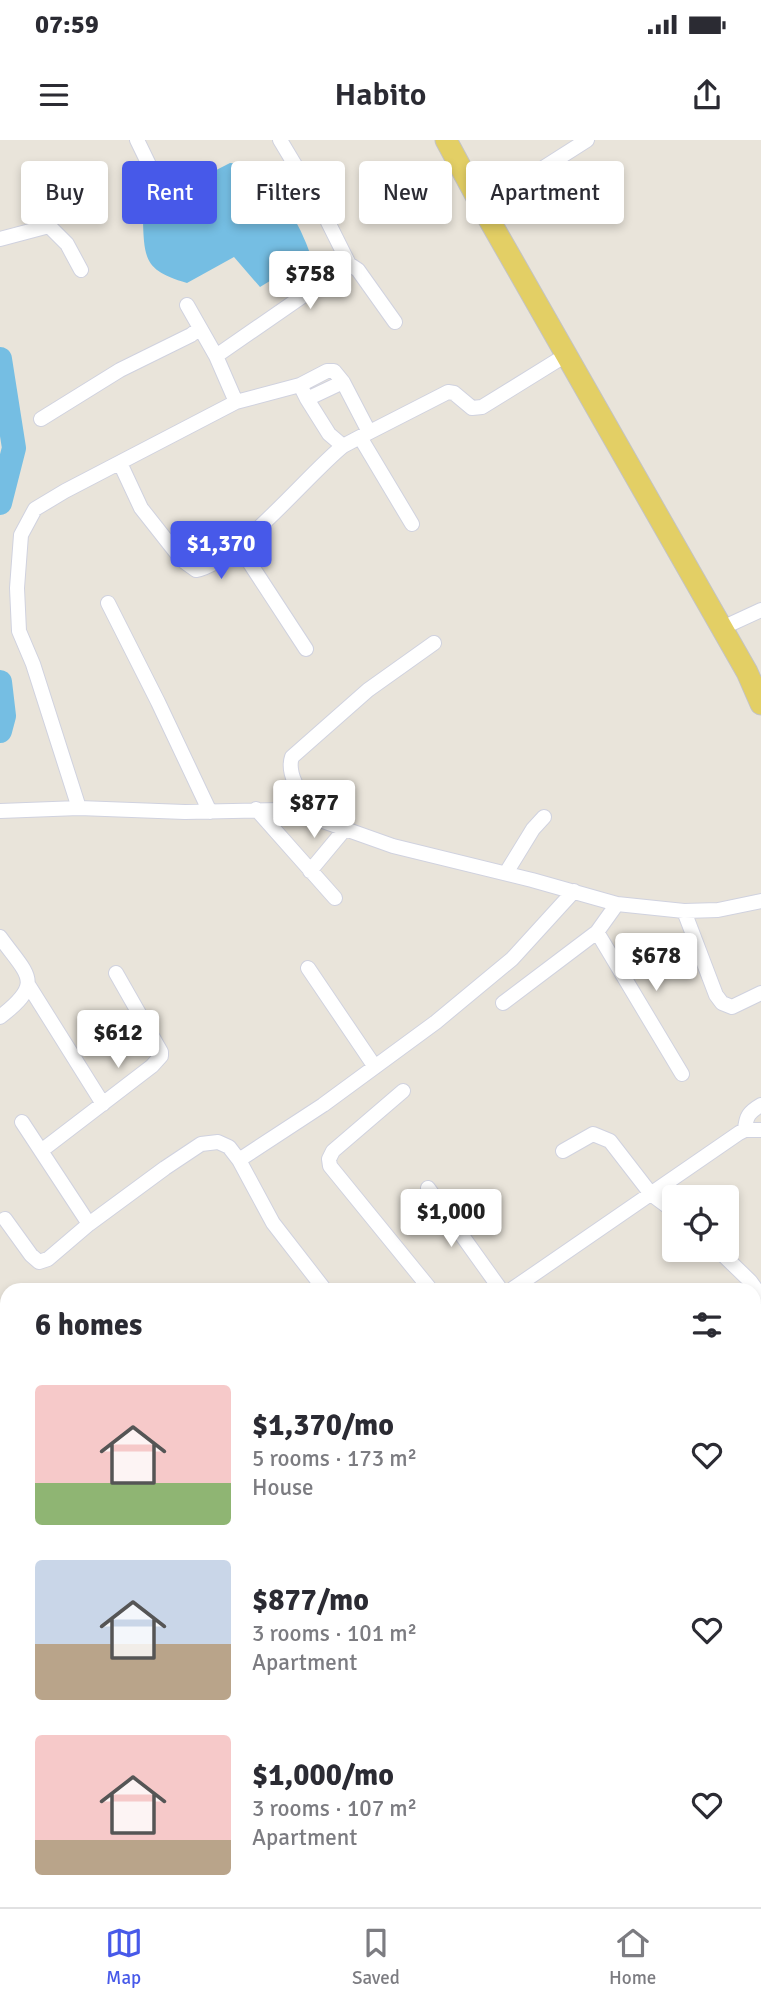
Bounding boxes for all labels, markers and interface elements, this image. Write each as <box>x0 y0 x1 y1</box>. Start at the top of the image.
text: 07:59 <box>35 9 99 41</box>
text: Habito <box>334 75 427 114</box>
icon: menu <box>35 76 73 114</box>
icon: share <box>688 76 726 114</box>
chip: Buy <box>21 161 108 224</box>
chip: Rent <box>122 161 217 224</box>
chip: Filters <box>231 161 345 224</box>
chip: New <box>359 161 452 224</box>
chip: Apartment <box>466 161 624 224</box>
pin: $758 <box>269 251 351 311</box>
text: $758 <box>285 259 335 288</box>
pin: $1,370 <box>164 522 278 581</box>
text: $1,370 <box>187 529 255 558</box>
pin: $877 <box>273 780 355 840</box>
text: $877 <box>289 788 339 817</box>
pin: $678 <box>615 934 697 993</box>
text: $678 <box>631 941 681 970</box>
pin: $612 <box>77 1010 159 1070</box>
text: $612 <box>93 1018 143 1047</box>
map controls <box>662 1185 739 1262</box>
button: locate <box>662 1185 739 1262</box>
pin: $1,000 <box>394 1190 508 1249</box>
text: $1,000 <box>417 1197 485 1226</box>
icon: filters <box>688 1306 726 1344</box>
text: 6 homes <box>35 1307 142 1344</box>
text: $1,370/mo <box>252 1407 394 1444</box>
icon: home <box>91 1413 175 1497</box>
icon: heart <box>688 1436 726 1474</box>
text: 5 rooms · 173 m² <box>252 1444 417 1473</box>
text: House <box>252 1473 314 1502</box>
text: $877/mo <box>252 1582 369 1619</box>
icon: home <box>91 1588 175 1672</box>
icon: heart <box>688 1611 726 1649</box>
text: 3 rooms · 101 m² <box>252 1619 417 1648</box>
text: Apartment <box>252 1648 357 1677</box>
text: $1,000/mo <box>252 1757 394 1794</box>
icon: home <box>91 1763 175 1847</box>
icon: heart <box>688 1786 726 1824</box>
text: 3 rooms · 107 m² <box>252 1794 417 1823</box>
text: Apartment <box>252 1823 357 1852</box>
tab: Map <box>105 1924 143 1990</box>
tab: Saved <box>352 1924 400 1990</box>
tab: Home <box>609 1924 656 1990</box>

